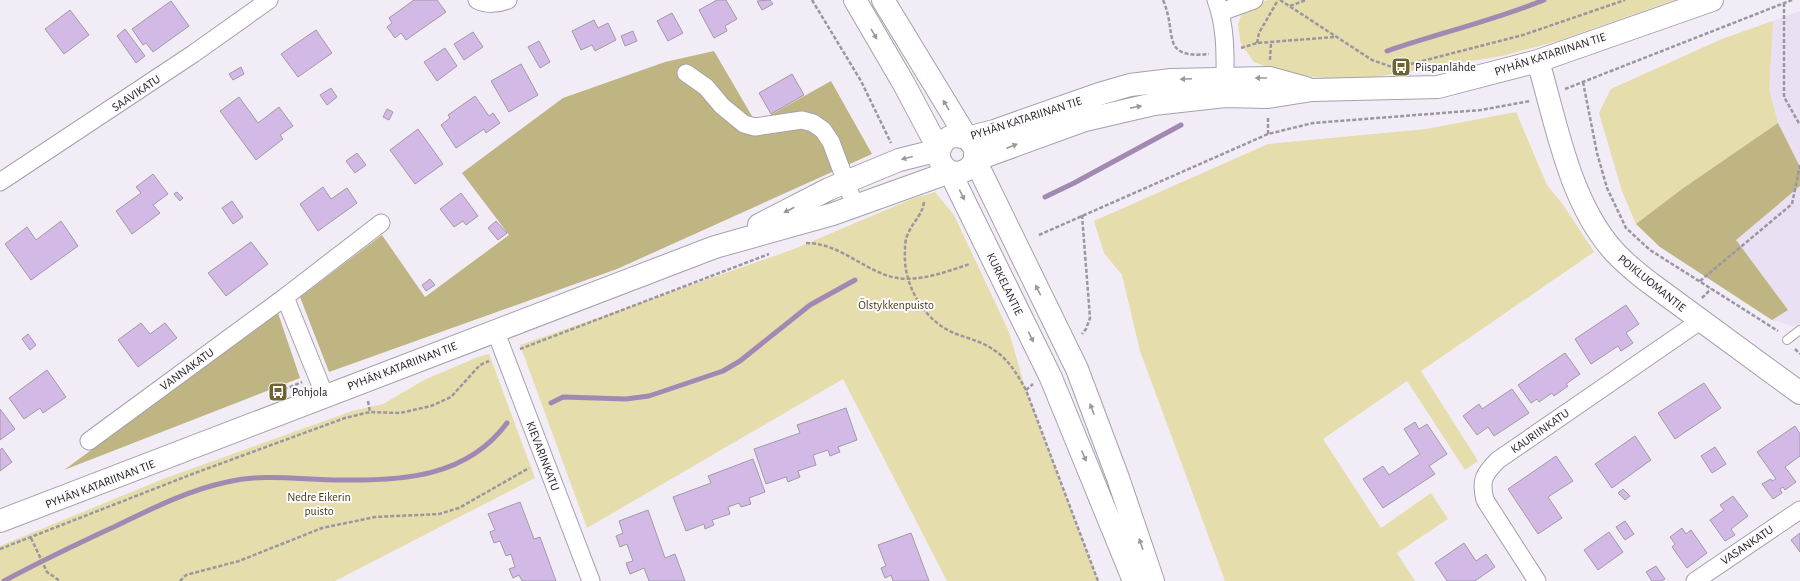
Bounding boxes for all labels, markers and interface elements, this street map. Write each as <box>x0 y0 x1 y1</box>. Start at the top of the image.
one-way arrow <box>871 28 878 40</box>
street label: PYHÄN KATARIINAN TIE <box>1493 29 1607 78</box>
bus stop icon: Piispanlähde <box>1390 56 1412 78</box>
place label: Piispanlähde <box>1415 61 1476 73</box>
street label: SAAVIKATU <box>110 73 162 113</box>
one-way arrow <box>1254 75 1267 81</box>
one-way arrow <box>1180 76 1192 83</box>
street label: PYHÄN KATARIINAN TIE <box>969 93 1083 142</box>
one-way arrow <box>943 99 950 111</box>
one-way arrow <box>1130 104 1142 110</box>
one-way arrow <box>1006 142 1018 148</box>
one-way arrow <box>901 155 914 161</box>
one-way arrow <box>958 190 965 201</box>
one-way arrow <box>783 207 794 213</box>
street label: KURKELANTIE <box>985 251 1025 317</box>
street label: POIKLUOMANTIE <box>1616 252 1688 314</box>
one-way arrow <box>1035 285 1042 296</box>
park label: Ölstykkenpuisto <box>858 298 934 312</box>
one-way arrow <box>1028 331 1034 343</box>
street label: PYHÄN KATARIINAN TIE <box>345 339 458 392</box>
street label: VANNAKATU <box>158 346 216 392</box>
bus stop icon: Pohjola <box>267 381 289 403</box>
place label: Pohjola <box>292 386 328 399</box>
one-way arrow <box>1088 402 1094 414</box>
street label: KAURIINKATU <box>1509 406 1571 456</box>
street label: KIEVARINKATU <box>524 420 562 492</box>
one-way arrow <box>1081 450 1087 461</box>
street label: PYHÄN KATARIINAN TIE <box>43 457 156 510</box>
park label: Nedre Eikerin puisto <box>287 491 351 517</box>
street label: VASANKATU <box>1719 523 1775 567</box>
one-way arrow <box>1137 538 1143 550</box>

